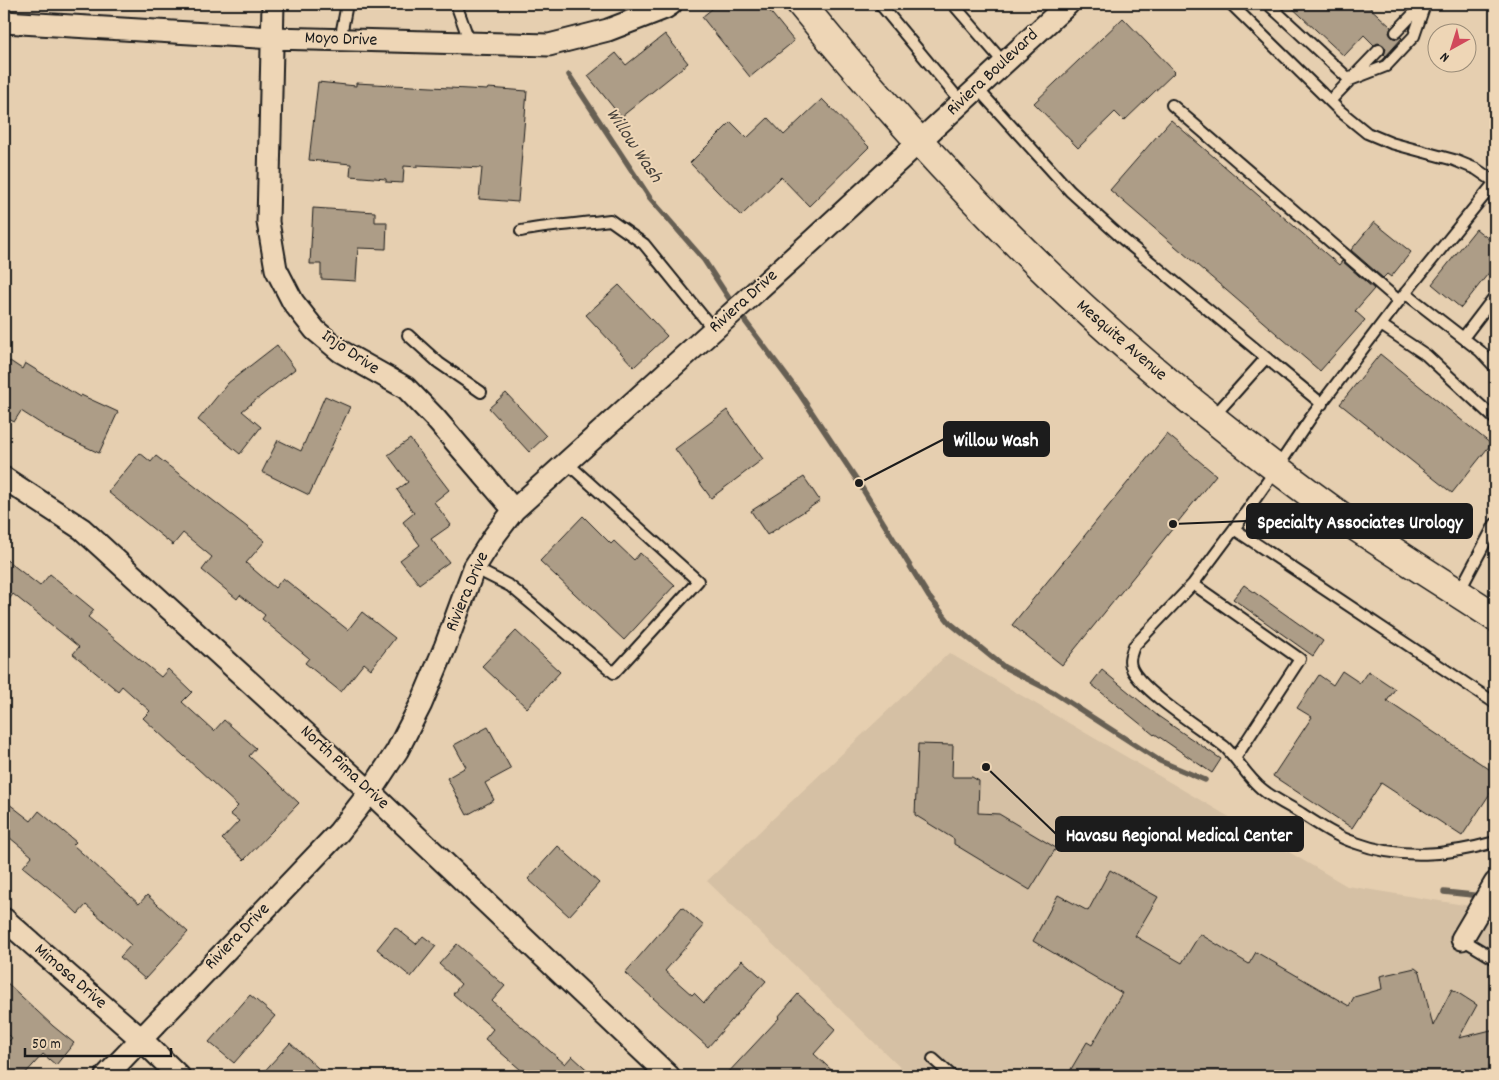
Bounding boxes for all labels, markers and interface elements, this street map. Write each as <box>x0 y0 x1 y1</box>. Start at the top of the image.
north arrow <box>1426 22 1476 72</box>
street label: Riviera Boulevard <box>941 24 1045 122</box>
street label: Moyo Drive <box>304 26 378 54</box>
text: N <box>1436 47 1454 66</box>
water label: Willow Wash <box>598 103 669 190</box>
street label: Riviera Drive <box>704 264 784 340</box>
street label: Mesquite Avenue <box>1070 294 1172 388</box>
street label: Injo Drive <box>316 324 384 382</box>
callout: Willow Wash <box>944 422 1049 456</box>
text: Willow Wash <box>954 429 1039 456</box>
callout: Specialty Associates Urology <box>1247 504 1472 538</box>
text: Specialty Associates Urology <box>1257 511 1464 538</box>
street label: Riviera Drive <box>440 548 496 636</box>
street label: North Pima Drive <box>294 720 394 816</box>
callout: Havasu Regional Medical Center <box>1056 817 1303 851</box>
text: Havasu Regional Medical Center <box>1066 824 1293 851</box>
street label: Riviera Drive <box>200 898 276 976</box>
street label: Mimosa Drive <box>28 938 112 1016</box>
scale bar <box>25 1025 171 1057</box>
text: 50 m <box>32 1034 61 1056</box>

